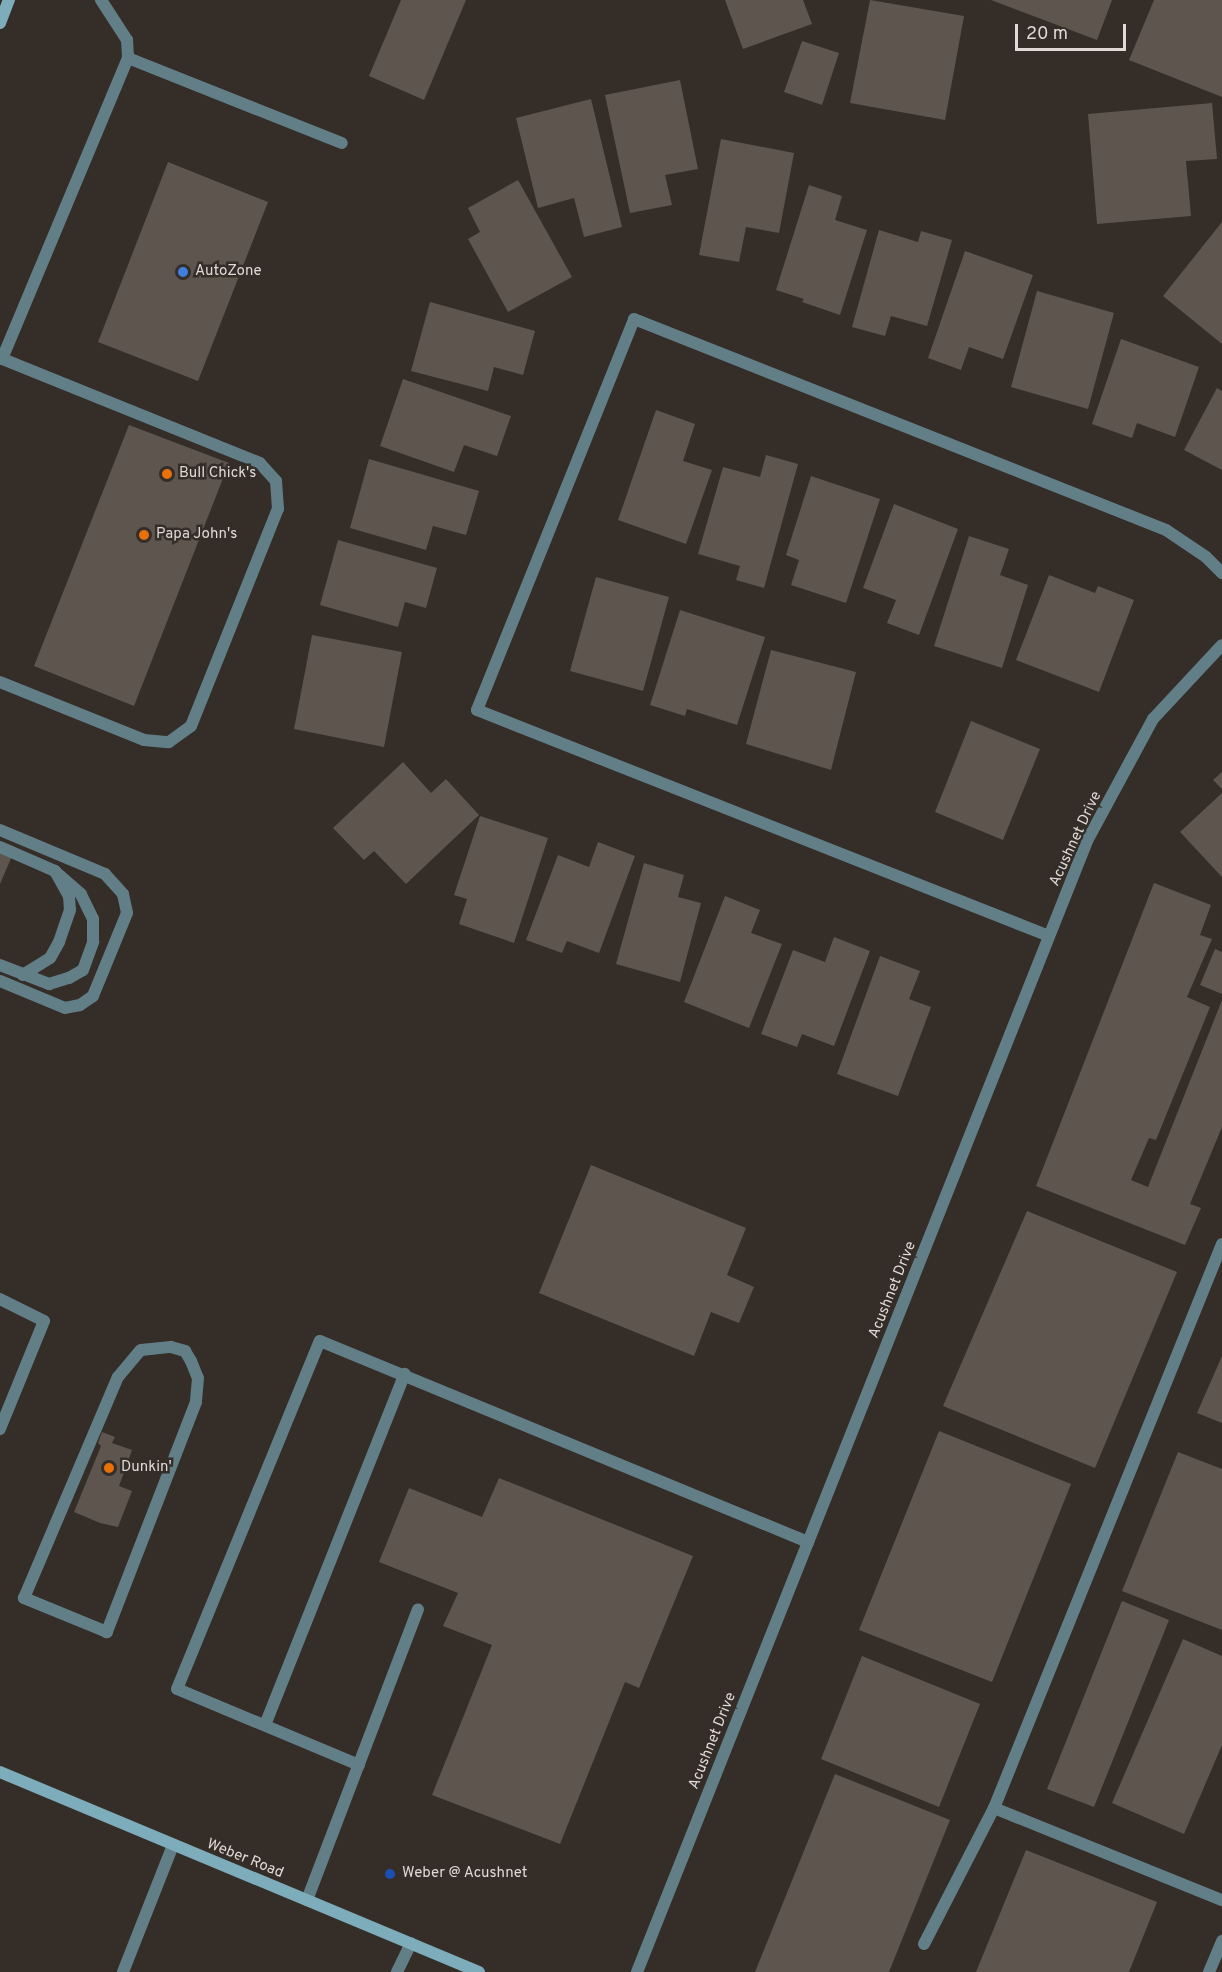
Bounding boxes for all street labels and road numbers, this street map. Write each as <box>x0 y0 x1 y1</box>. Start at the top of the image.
street label: Acushnet Drive <box>1046 789 1106 889</box>
street label: Acushnet Drive <box>865 1239 921 1341</box>
street label: Acushnet Drive <box>685 1690 741 1792</box>
street label: Weber Road <box>204 1835 286 1883</box>

